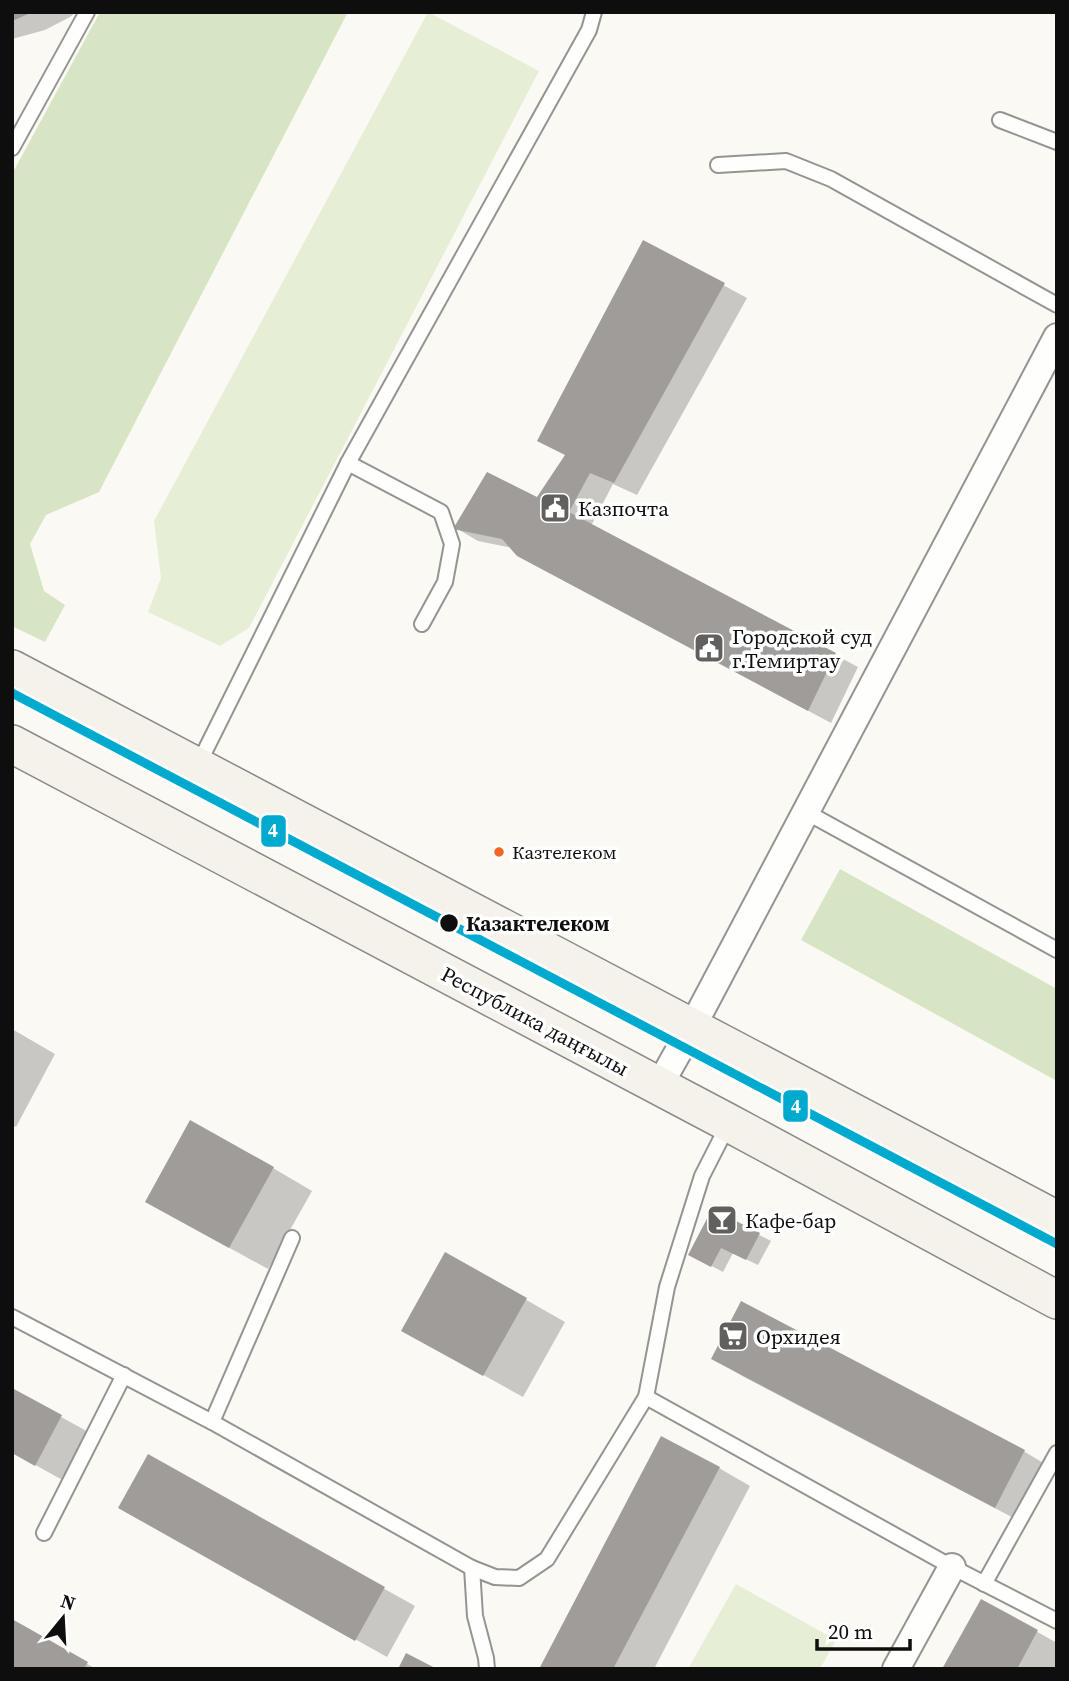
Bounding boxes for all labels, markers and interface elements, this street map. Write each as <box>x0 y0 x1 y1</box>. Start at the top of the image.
public building icon: Казпочта <box>538 491 572 525</box>
place label: Казпочта <box>578 494 669 523</box>
place label: Городской суд г.Темиртау <box>732 622 872 675</box>
public building icon: Городской суд г.Темиртау <box>692 631 726 665</box>
line badge: 4 <box>260 814 287 848</box>
text: 4 <box>268 817 278 843</box>
place label: Казтелеком <box>512 839 617 865</box>
marker: Казтелеком <box>492 845 506 859</box>
place label: Казактелеком <box>466 909 609 938</box>
marker: Казактелеком <box>438 912 460 934</box>
street label: Республика даңғылы <box>436 959 634 1083</box>
line badge: 4 <box>782 1089 809 1123</box>
text: 4 <box>791 1093 801 1119</box>
bar icon: Кафе-бар <box>705 1203 739 1237</box>
place label: Кафе-бар <box>745 1206 836 1235</box>
supermarket icon: Орхидея <box>716 1319 750 1353</box>
place label: Орхидея <box>756 1322 841 1351</box>
north arrow <box>28 1583 98 1653</box>
text: N <box>58 1587 79 1616</box>
scale bar <box>817 1608 910 1652</box>
text: 20 m <box>828 1617 873 1646</box>

